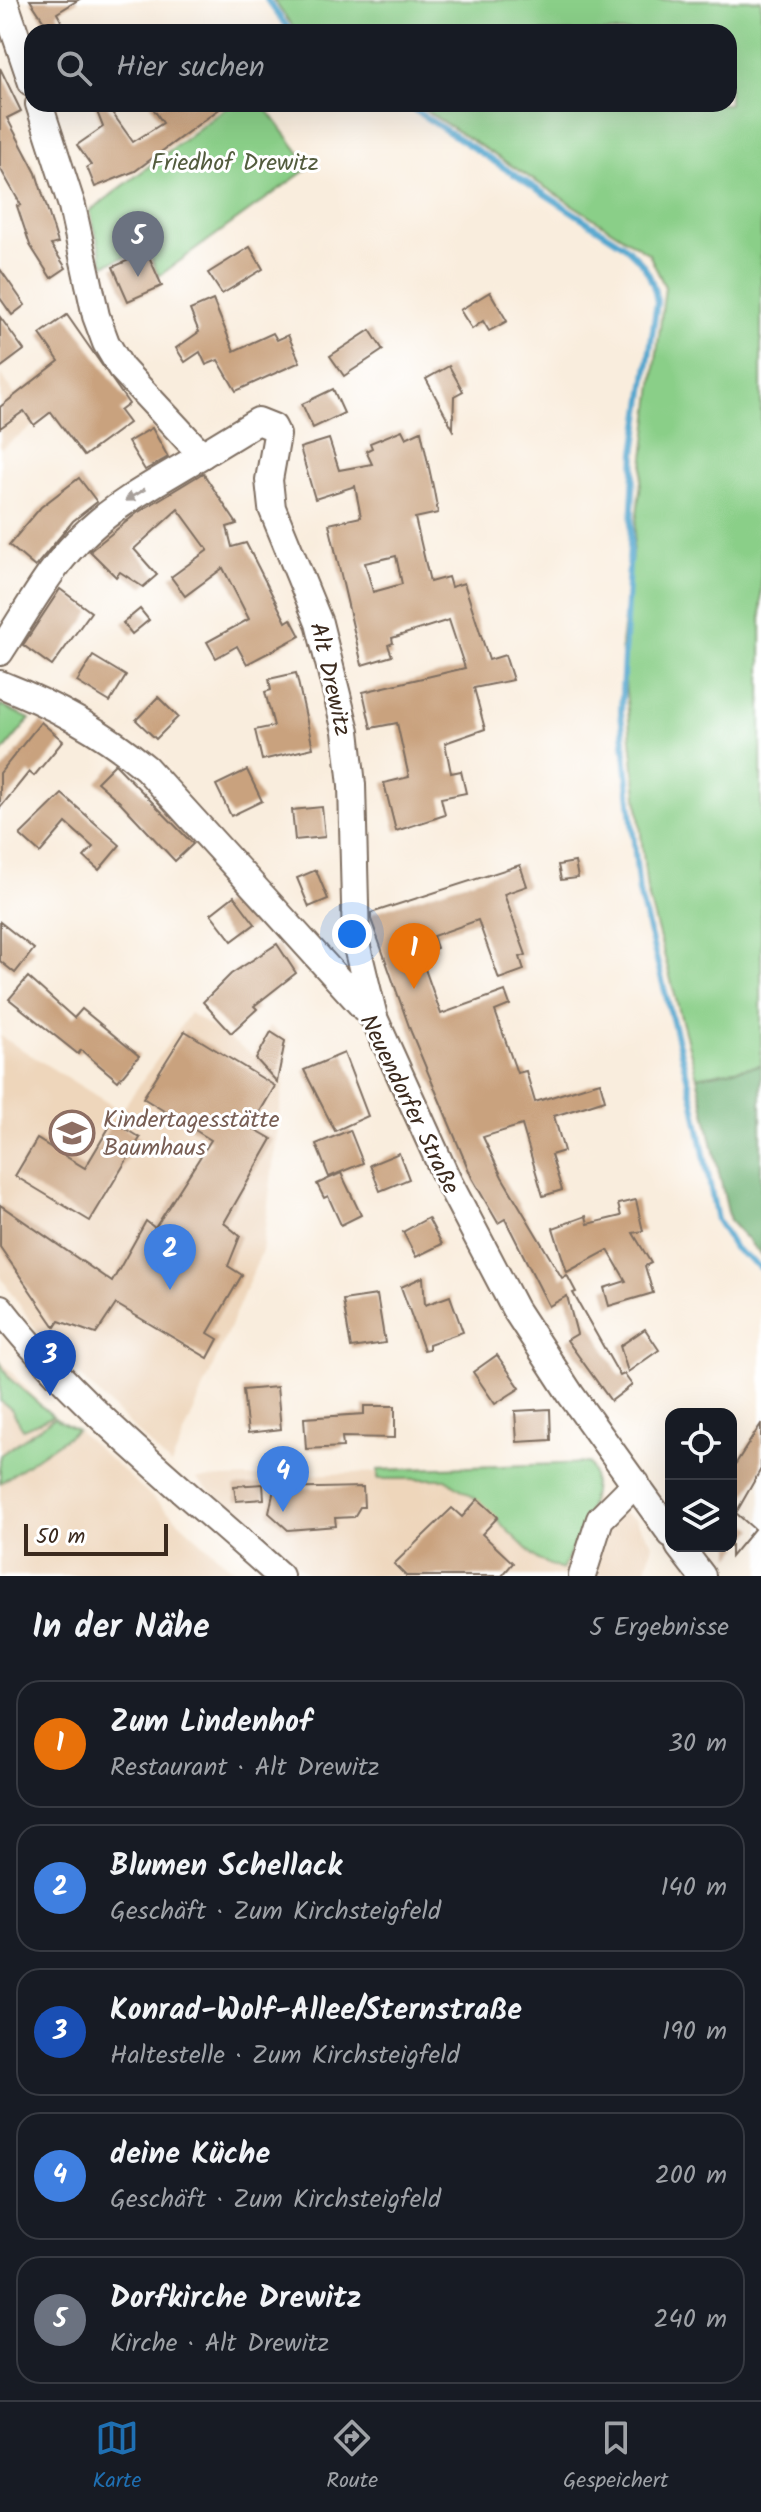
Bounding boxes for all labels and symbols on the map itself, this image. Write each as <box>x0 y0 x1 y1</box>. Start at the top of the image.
park label: Friedhof Drewitz <box>151 144 319 183</box>
pin: 5 <box>112 211 164 277</box>
one-way arrow <box>125 488 146 503</box>
street label: Alt Drewitz <box>298 619 362 740</box>
your location <box>332 914 372 954</box>
pin: 1 <box>388 923 440 989</box>
street label: Neuendorfer Straße <box>348 1008 469 1202</box>
place label: Kindertagesstätte Baumhaus <box>103 1101 280 1168</box>
school or university icon: Kindertagesstätte Baumhaus <box>48 1109 96 1157</box>
pin: 2 <box>144 1224 196 1290</box>
pin: 3 <box>24 1330 76 1396</box>
pin: 4 <box>257 1446 309 1512</box>
scale bar <box>24 1520 168 1556</box>

